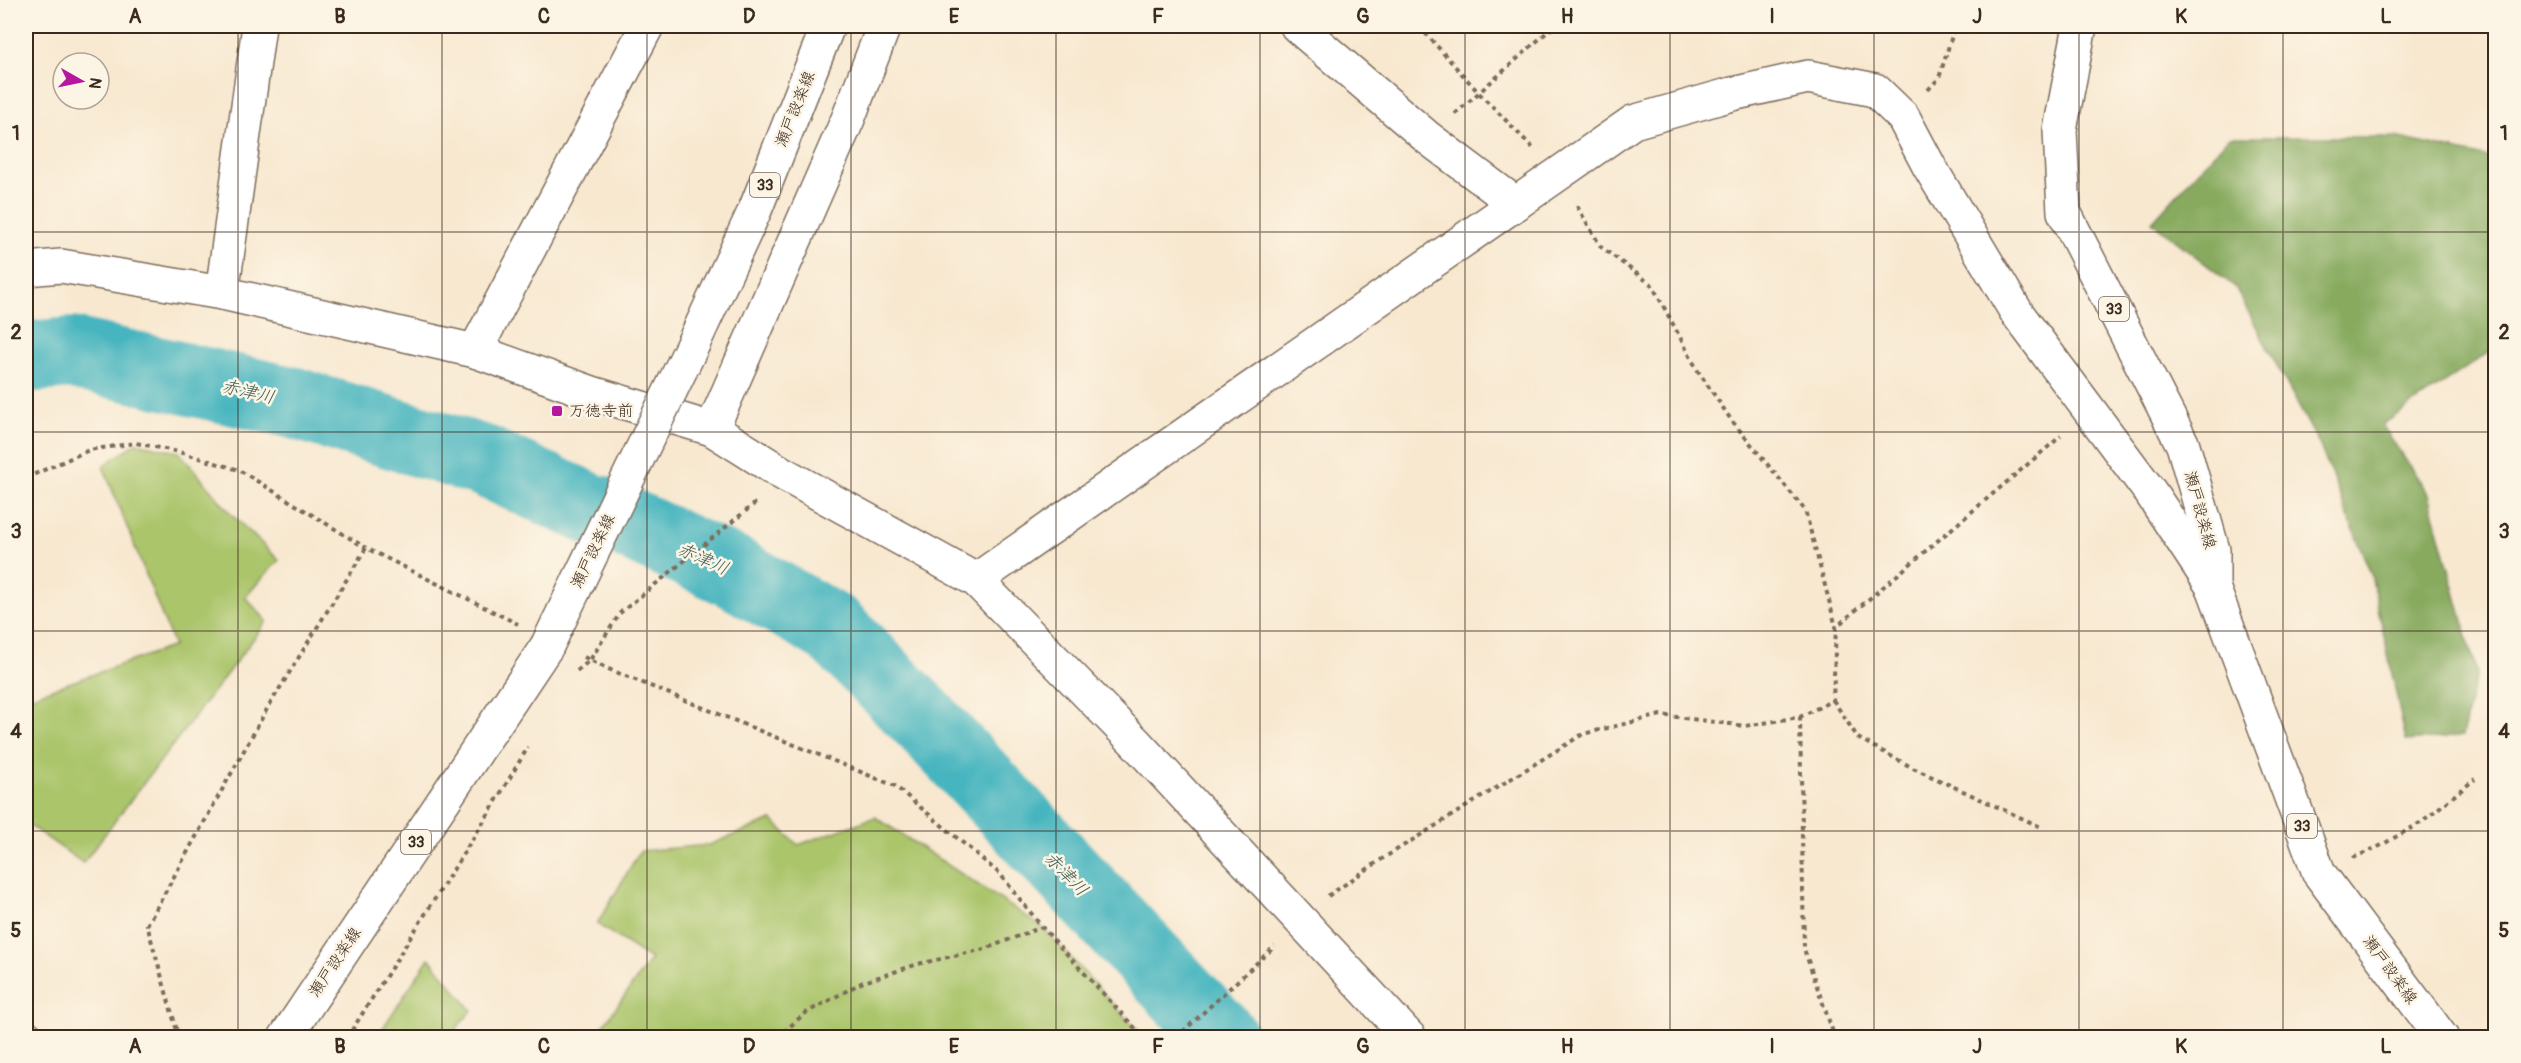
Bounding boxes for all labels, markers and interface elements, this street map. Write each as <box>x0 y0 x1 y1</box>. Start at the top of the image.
text: A <box>129 4 142 29</box>
text: B <box>334 4 346 29</box>
text: C <box>538 4 550 29</box>
text: D <box>743 4 756 29</box>
text: E <box>949 4 960 29</box>
text: F <box>1152 4 1164 29</box>
text: G <box>1356 4 1370 29</box>
text: H <box>1561 4 1574 29</box>
text: I <box>1769 4 1775 29</box>
text: J <box>1972 4 1982 29</box>
text: K <box>2175 4 2187 29</box>
text: L <box>2380 4 2392 29</box>
north arrow <box>51 51 111 111</box>
street label: 瀬戸設楽線 <box>771 68 819 150</box>
text: N <box>84 76 106 90</box>
text: 1 <box>12 121 20 146</box>
text: 1 <box>2500 121 2508 146</box>
road number: 33 <box>750 173 780 197</box>
road number: 33 <box>2099 297 2129 321</box>
text: 2 <box>10 320 22 345</box>
text: 2 <box>2498 320 2510 345</box>
water label: 赤津川 <box>219 375 277 409</box>
place label: 万徳寺前 <box>569 401 633 421</box>
marker: 万徳寺前 <box>550 404 564 418</box>
street label: 瀬戸設楽線 <box>2180 469 2220 551</box>
street label: 瀬戸設楽線 <box>566 511 620 591</box>
text: 3 <box>10 519 22 544</box>
text: 3 <box>2498 519 2510 544</box>
water label: 赤津川 <box>674 538 732 580</box>
text: 4 <box>10 719 22 744</box>
text: 4 <box>2498 719 2510 744</box>
road number: 33 <box>2287 814 2317 838</box>
road number: 33 <box>401 830 431 854</box>
water label: 赤津川 <box>1039 847 1093 901</box>
text: 5 <box>11 918 22 943</box>
text: 5 <box>2499 918 2510 943</box>
street label: 瀬戸設楽線 <box>304 923 366 1001</box>
street label: 瀬戸設楽線 <box>2358 932 2422 1008</box>
text: A <box>129 1034 142 1059</box>
text: B <box>334 1034 346 1059</box>
text: C <box>538 1034 550 1059</box>
text: D <box>743 1034 756 1059</box>
text: E <box>949 1034 960 1059</box>
text: F <box>1152 1034 1164 1059</box>
text: G <box>1356 1034 1370 1059</box>
text: H <box>1561 1034 1574 1059</box>
text: I <box>1769 1034 1775 1059</box>
text: J <box>1972 1034 1982 1059</box>
text: K <box>2175 1034 2187 1059</box>
text: L <box>2380 1034 2392 1059</box>

